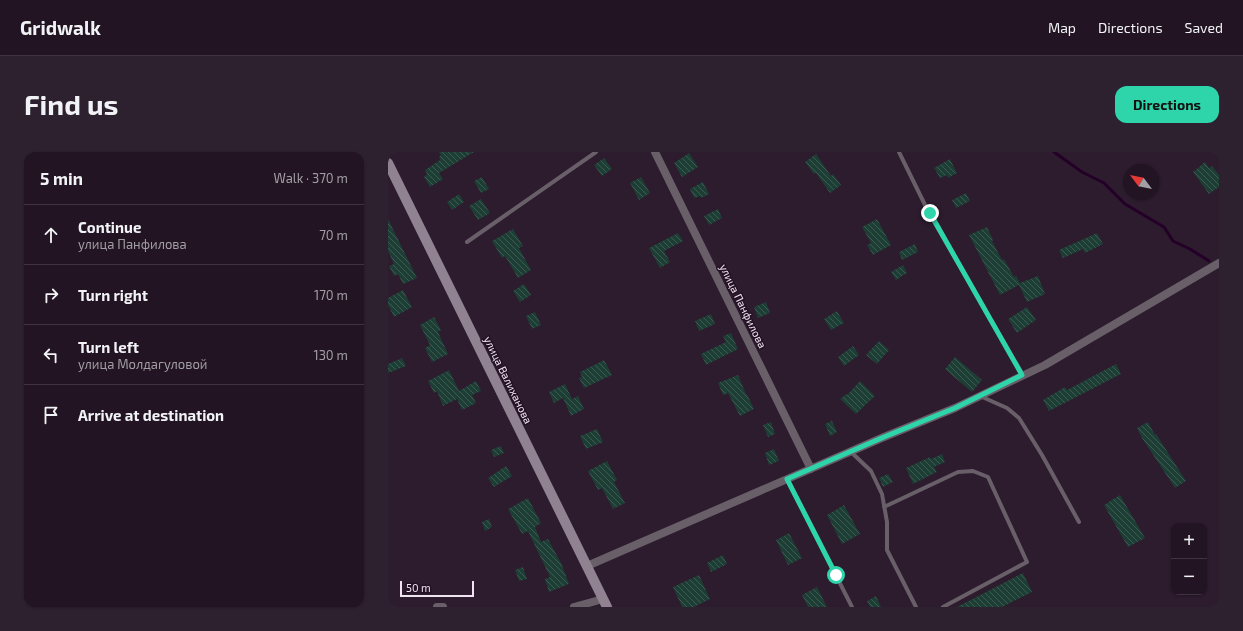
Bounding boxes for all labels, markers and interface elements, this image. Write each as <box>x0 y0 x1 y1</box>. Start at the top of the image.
text: Gridwalk <box>20 16 101 39</box>
text: Map <box>1048 19 1076 36</box>
text: Directions <box>1098 19 1163 36</box>
text: Saved <box>1185 19 1223 36</box>
button: Directions <box>1115 86 1219 123</box>
text: Find us <box>24 87 118 121</box>
north arrow <box>1123 164 1159 200</box>
text: 5 min <box>40 168 83 188</box>
text: Walk · 370 m <box>273 170 348 186</box>
route end <box>921 204 939 222</box>
text: Continue <box>78 218 141 236</box>
icon: ahead <box>40 224 62 246</box>
text: 70 m <box>319 227 348 243</box>
text: улица Панфилова <box>78 236 187 252</box>
street label: улица Панфилова <box>717 262 769 350</box>
icon: right <box>40 284 62 306</box>
text: Turn right <box>78 286 148 304</box>
text: 170 m <box>314 287 348 303</box>
street label: улица Валиханова <box>481 334 535 426</box>
text: Turn left <box>78 338 139 356</box>
icon: left <box>40 344 62 366</box>
text: 130 m <box>313 347 348 363</box>
text: улица Молдагуловой <box>78 356 208 372</box>
icon: arrive <box>40 404 62 426</box>
text: Arrive at destination <box>78 406 224 424</box>
map controls <box>1171 523 1207 595</box>
button: + <box>1171 523 1207 559</box>
button: − <box>1171 559 1207 595</box>
route start <box>827 566 845 584</box>
scale bar <box>400 579 474 598</box>
text: 50 m <box>406 581 431 594</box>

